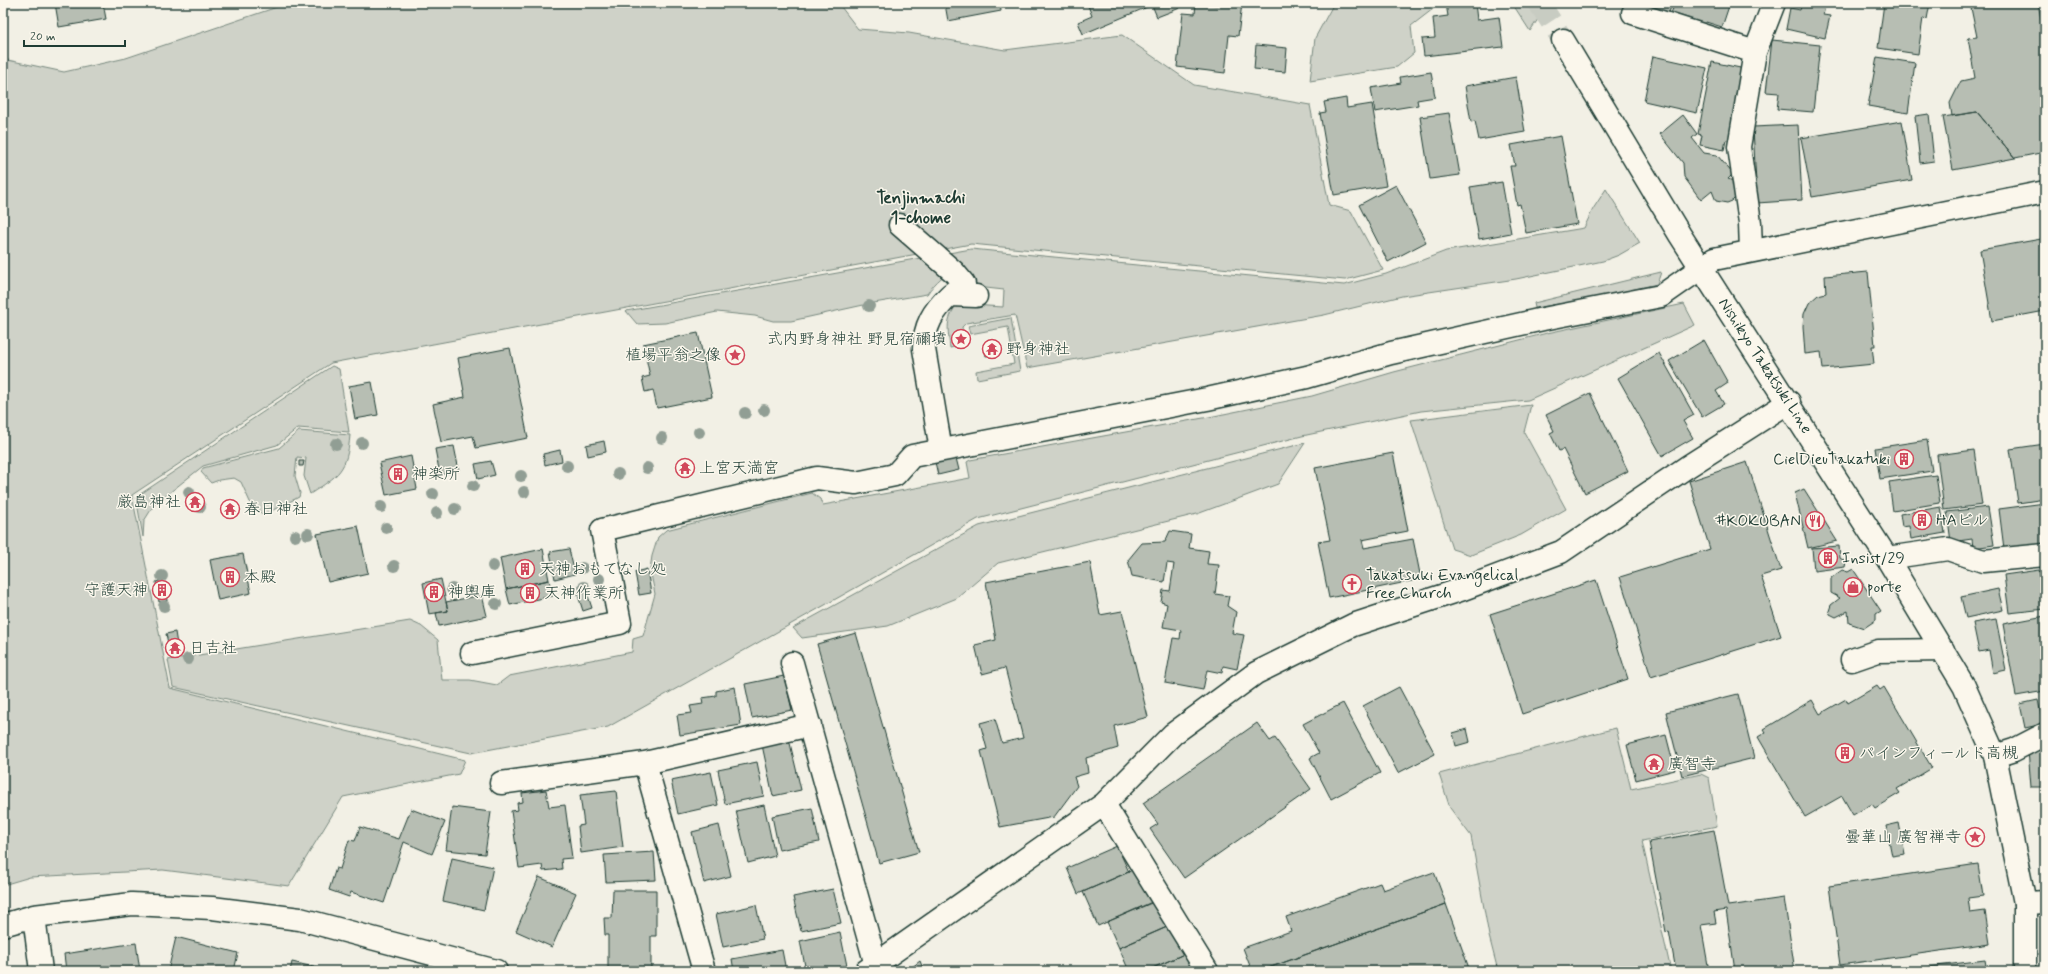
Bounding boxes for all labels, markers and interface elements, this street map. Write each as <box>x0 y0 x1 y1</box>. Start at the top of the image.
scale bar <box>24 22 125 48</box>
text: 20 m <box>30 29 56 45</box>
district label: Tenjinmachi 1-chome <box>877 187 966 229</box>
street label: Nishikyo Takatsuki Line <box>1713 294 1817 438</box>
place icon: 式内野身神社 野見宿禰墳 <box>950 328 972 350</box>
place label: 式内野身神社 野見宿禰墳 <box>767 329 947 350</box>
temple icon: 野身神社 <box>981 338 1003 360</box>
place label: 野身神社 <box>1006 339 1070 360</box>
place icon: 植場平翁之像 <box>724 344 746 366</box>
place label: 植場平翁之像 <box>625 345 721 366</box>
building icon: CielDieuTakatuki <box>1893 448 1915 470</box>
place label: CielDieuTakatuki <box>1773 449 1890 470</box>
temple icon: 上宮天満宮 <box>674 457 696 479</box>
place label: 上宮天満宮 <box>699 458 779 479</box>
building icon: 神楽所 <box>387 463 409 485</box>
place label: 神楽所 <box>412 464 460 485</box>
temple icon: 厳島神社 <box>184 491 206 513</box>
place label: 厳島神社 <box>117 492 181 513</box>
temple icon: 春日神社 <box>219 498 241 520</box>
place label: 春日神社 <box>244 499 308 520</box>
building icon: HAビル <box>1911 509 1933 531</box>
restaurant icon: #KOKUBAN <box>1804 510 1826 532</box>
place label: HAビル <box>1936 510 1989 531</box>
place label: #KOKUBAN <box>1714 511 1801 532</box>
building icon: Insist/29 <box>1817 547 1839 569</box>
place label: Insist/29 <box>1842 548 1905 569</box>
building icon: 天神おもてなし処 <box>514 558 536 580</box>
place label: 天神おもてなし処 <box>539 559 666 580</box>
place label: Takatsuki Evangelical Free Church <box>1366 565 1518 604</box>
building icon: 本殿 <box>219 566 241 588</box>
place label: 本殿 <box>244 567 276 588</box>
church icon: Takatsuki Evangelical Free Church <box>1341 573 1363 595</box>
shop icon: porte <box>1842 576 1864 598</box>
place label: porte <box>1867 577 1902 598</box>
building icon: 守護天神 <box>151 579 173 601</box>
place label: 守護天神 <box>84 580 148 601</box>
building icon: 神輿庫 <box>423 581 445 603</box>
place label: 神輿庫 <box>448 582 496 603</box>
building icon: 天神作業所 <box>519 582 541 604</box>
place label: 天神作業所 <box>544 583 624 604</box>
temple icon: 日吉社 <box>164 637 186 659</box>
place label: 日吉社 <box>189 638 237 659</box>
building icon: パインフィールド高槻 <box>1834 742 1856 764</box>
place label: パインフィールド高槻 <box>1859 743 2018 764</box>
temple icon: 廣智寺 <box>1643 753 1665 775</box>
place label: 廣智寺 <box>1668 754 1716 775</box>
place icon: 曇華山 廣智禅寺 <box>1964 826 1986 848</box>
place label: 曇華山 廣智禅寺 <box>1845 827 1961 848</box>

